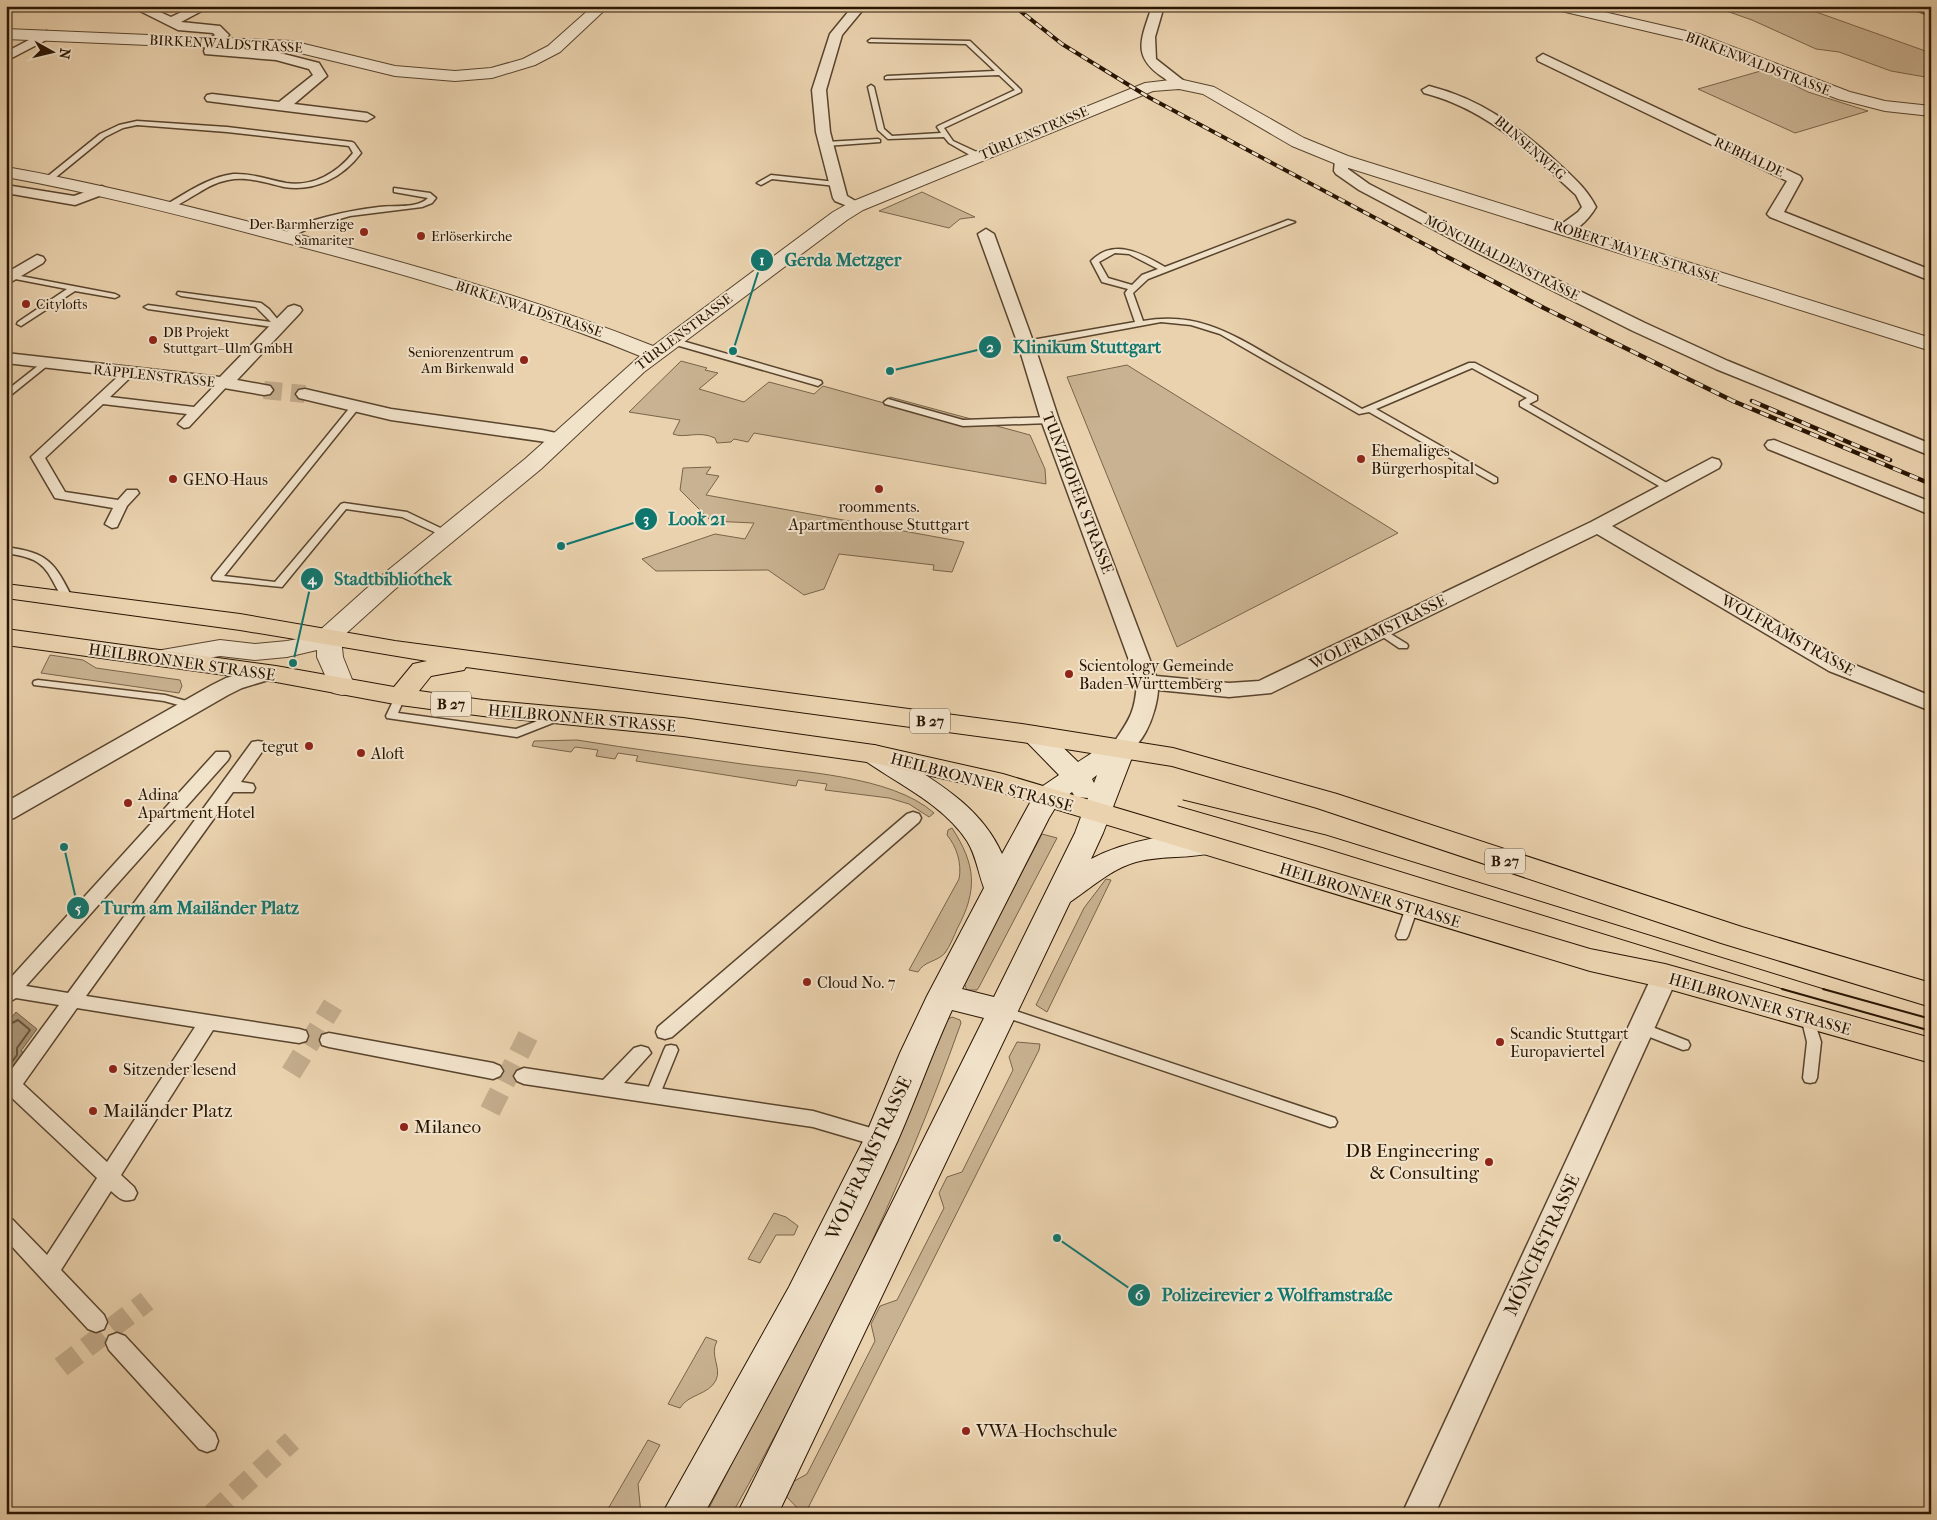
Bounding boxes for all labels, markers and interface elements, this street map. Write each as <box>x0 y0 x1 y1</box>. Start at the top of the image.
north arrow <box>28 28 78 78</box>
street label: BIRKENWALDSTRASSE <box>1683 28 1833 100</box>
street label: BIRKENWALDSTRASSE <box>149 31 304 57</box>
text: N <box>55 47 74 61</box>
street label: TÜRLENSTRASSE <box>977 102 1092 164</box>
street label: BUNSENWEG <box>1491 112 1569 184</box>
street label: REBHALDE <box>1711 133 1787 181</box>
street label: MÖNCHHALDENSTRASSE <box>1422 211 1583 305</box>
place label: Der Barmherzige Samariter <box>249 216 354 249</box>
street label: ROBERT-MAYER-STRASSE <box>1551 217 1721 287</box>
marker: Der Barmherzige Samariter <box>358 226 370 238</box>
place label: Erlöserkirche <box>431 228 512 245</box>
marker: Erlöserkirche <box>415 230 427 242</box>
callout: Gerda Metzger <box>749 243 911 276</box>
text: Gerda Metzger <box>785 250 902 271</box>
text: 1 <box>759 251 765 269</box>
street label: BIRKENWALDSTRASSE <box>453 277 605 341</box>
street label: TÜRLENSTRASSE <box>632 290 736 374</box>
place label: Citylofts <box>36 296 87 313</box>
marker: Citylofts <box>20 298 32 310</box>
place label: DB Projekt Stuttgart–Ulm GmbH <box>163 324 293 357</box>
callout: Klinikum Stuttgart <box>977 330 1171 363</box>
marker: DB Projekt Stuttgart–Ulm GmbH <box>147 334 159 346</box>
text: Klinikum Stuttgart <box>1013 337 1162 358</box>
text: 2 <box>986 338 994 356</box>
place label: Seniorenzentrum Am Birkenwald <box>408 344 514 377</box>
marker: Seniorenzentrum Am Birkenwald <box>518 354 530 366</box>
street label: RÄPPLENSTRASSE <box>92 361 216 391</box>
street label: TUNZHOFER STRASSE <box>1038 409 1118 577</box>
place label: Ehemaliges Bürgerhospital <box>1371 441 1475 478</box>
marker: Ehemaliges Bürgerhospital <box>1355 453 1367 465</box>
place label: GENO-Haus <box>183 470 268 489</box>
marker: GENO-Haus <box>167 473 179 485</box>
marker: roomments. Apartmenthouse Stuttgart <box>873 483 885 495</box>
place label: roomments. Apartmenthouse Stuttgart <box>787 497 970 534</box>
callout: Look 21 <box>633 502 736 535</box>
text: Look 21 <box>668 509 726 530</box>
text: 3 <box>643 510 649 528</box>
callout: Stadtbibliothek <box>299 563 462 596</box>
text: Stadtbibliothek <box>334 569 453 590</box>
text: 4 <box>307 570 318 588</box>
street label: WOLFRAMSTRASSE <box>1717 590 1858 680</box>
street label: WOLFRAMSTRASSE <box>1306 591 1450 674</box>
street label: HEILBRONNER STRASSE <box>87 639 277 685</box>
place label: Scientology Gemeinde Baden-Württemberg <box>1079 656 1234 693</box>
marker: Scientology Gemeinde Baden-Württemberg <box>1063 668 1075 680</box>
road number: B 27 <box>431 692 471 716</box>
street label: HEILBRONNER STRASSE <box>487 700 677 736</box>
road number: B 27 <box>910 708 950 734</box>
place label: tegut <box>262 737 299 756</box>
marker: tegut <box>303 740 315 752</box>
place label: Aloft <box>370 744 405 763</box>
marker: Aloft <box>355 747 367 759</box>
street label: HEILBRONNER STRASSE <box>888 748 1076 816</box>
place label: Adina Apartment Hotel <box>137 785 256 822</box>
marker: Adina Apartment Hotel <box>122 797 134 809</box>
road number: B 27 <box>1485 848 1525 874</box>
street label: HEILBRONNER STRASSE <box>1277 858 1463 932</box>
callout: Turm am Mailänder Platz <box>66 892 309 925</box>
text: Turm am Mailänder Platz <box>100 898 299 919</box>
text: 5 <box>75 899 82 917</box>
street label: HEILBRONNER STRASSE <box>1667 969 1853 1039</box>
place label: Cloud No. 7 <box>817 973 896 992</box>
marker: Cloud No. 7 <box>801 976 813 988</box>
place label: Scandic Stuttgart Europaviertel <box>1510 1024 1629 1061</box>
marker: Scandic Stuttgart Europaviertel <box>1494 1036 1506 1048</box>
place label: Sitzender lesend <box>123 1060 237 1079</box>
marker: Sitzender lesend <box>107 1063 119 1075</box>
street label: WOLFRAMSTRASSE <box>821 1072 917 1244</box>
place label: Mailänder Platz <box>103 1100 232 1122</box>
marker: Mailänder Platz <box>87 1105 99 1117</box>
place label: Milaneo <box>414 1116 481 1138</box>
marker: Milaneo <box>398 1121 410 1133</box>
place label: DB Engineering & Consulting <box>1345 1140 1480 1184</box>
marker: DB Engineering & Consulting <box>1483 1156 1495 1168</box>
street label: MÖNCHSTRASSE <box>1500 1170 1585 1319</box>
callout: Polizeirevier 2 Wolframstraße <box>1126 1279 1402 1312</box>
text: Polizeirevier 2 Wolframstraße <box>1161 1285 1393 1306</box>
text: 6 <box>1135 1286 1144 1304</box>
place label: VWA-Hochschule <box>975 1420 1118 1442</box>
marker: VWA-Hochschule <box>960 1425 972 1437</box>

